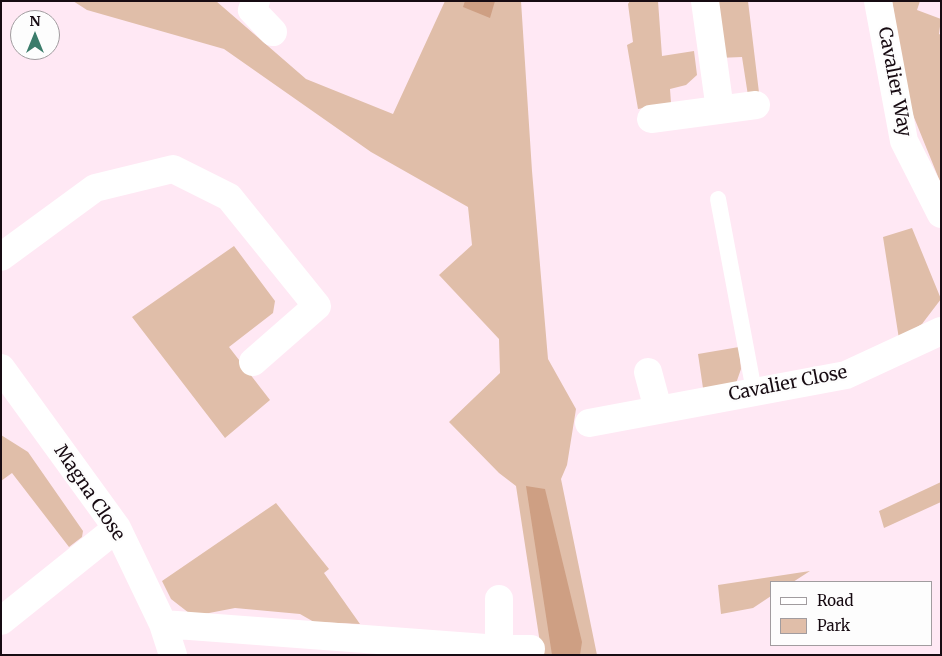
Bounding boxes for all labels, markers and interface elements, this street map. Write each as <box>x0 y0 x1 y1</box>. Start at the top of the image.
north arrow <box>10 10 60 60</box>
text: N <box>29 12 41 30</box>
street label: Cavalier Way <box>873 25 915 139</box>
street label: Cavalier Close <box>727 362 849 406</box>
street label: Magna Close <box>49 441 129 545</box>
legend <box>770 581 932 646</box>
text: Road <box>817 591 853 610</box>
text: Park <box>817 616 850 635</box>

